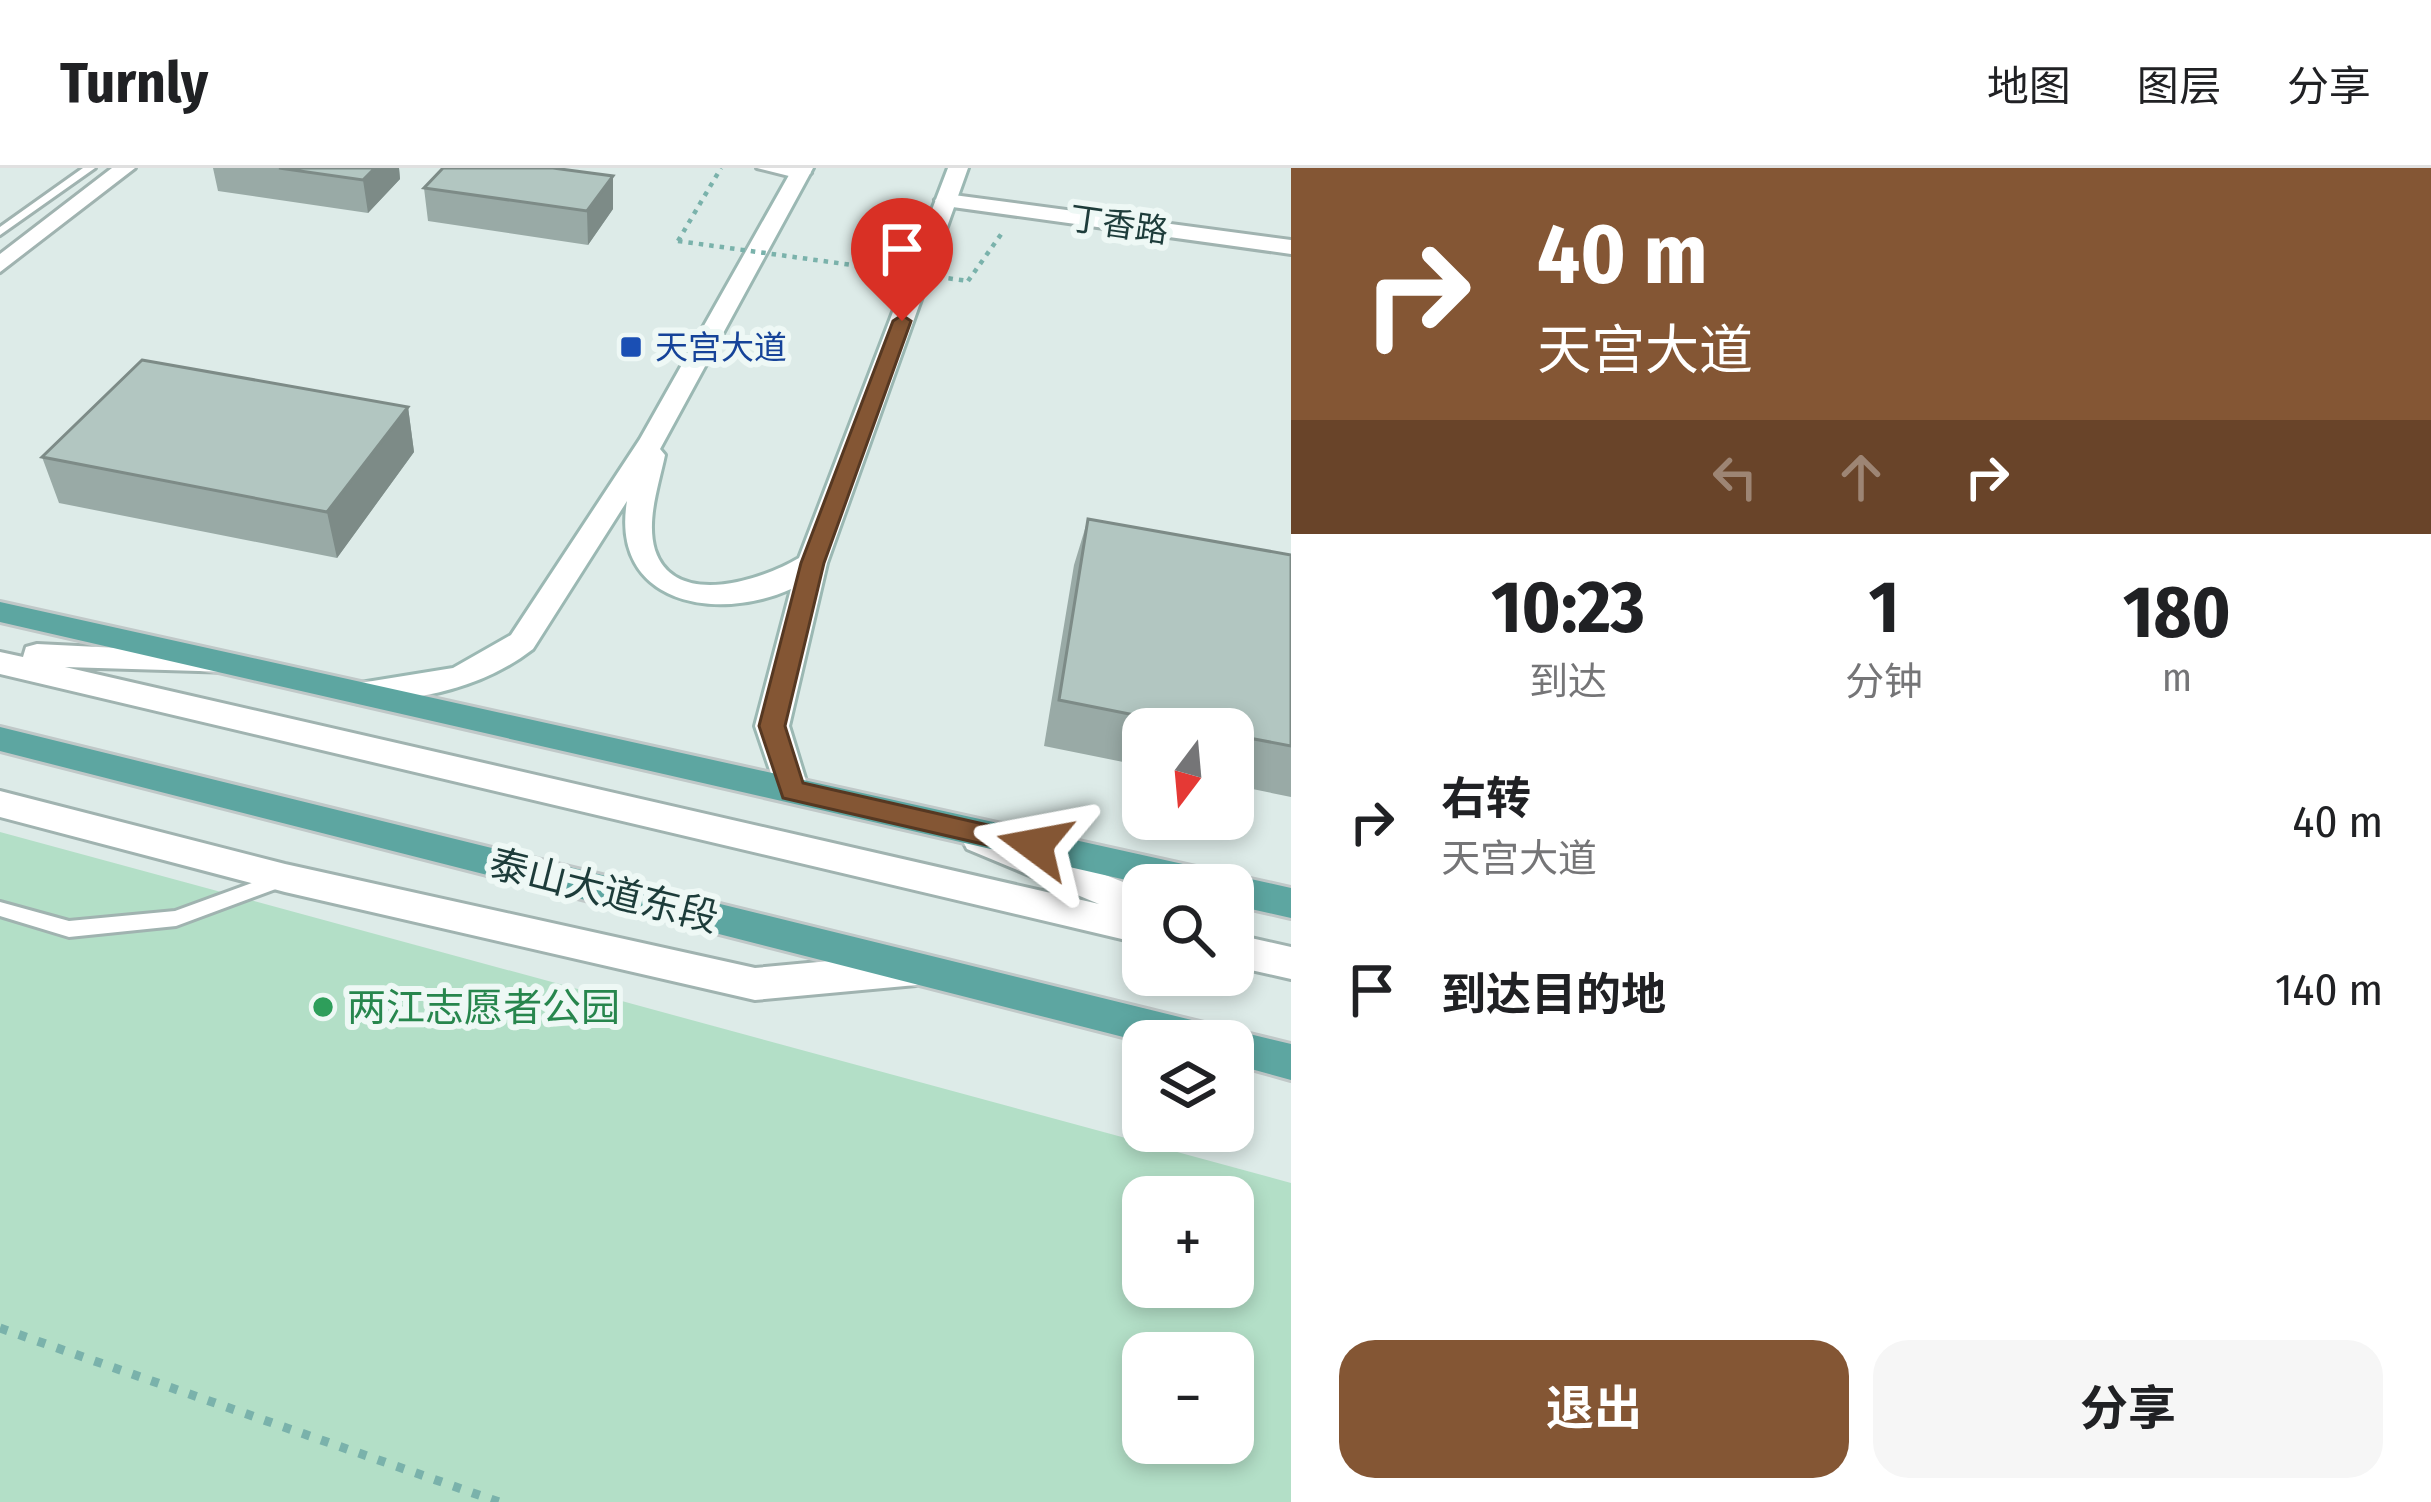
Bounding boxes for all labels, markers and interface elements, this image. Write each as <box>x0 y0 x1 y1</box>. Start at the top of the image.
text: Turnly <box>60 49 208 117</box>
text: 地图 <box>1987 62 2071 112</box>
text: 图层 <box>2137 62 2221 112</box>
text: 分享 <box>2287 62 2371 112</box>
pin <box>851 198 953 321</box>
street label: 丁香路 <box>1067 198 1171 252</box>
text: 40 m <box>1537 204 1708 305</box>
icon: arrive <box>869 216 935 282</box>
icon: right <box>1339 216 1495 372</box>
text: 天宫大道 <box>1537 319 1753 383</box>
place label: 天宫大道 <box>655 328 787 368</box>
marker: 天宫大道 <box>618 334 644 360</box>
icon: left <box>1702 444 1768 510</box>
icon: ahead <box>1828 444 1894 510</box>
icon: right <box>1954 444 2020 510</box>
text: 10:23 <box>1491 565 1645 651</box>
text: 1 <box>1869 565 1899 651</box>
text: 180 <box>2123 570 2231 656</box>
text: m <box>2162 655 2192 701</box>
text: 到达 <box>1529 659 1607 705</box>
text: 分钟 <box>1845 659 1923 705</box>
north arrow <box>1122 708 1254 840</box>
map controls <box>1122 708 1254 1464</box>
text: 右转 <box>1441 772 1531 826</box>
position arrow <box>972 782 1098 908</box>
icon: right <box>1339 789 1405 855</box>
text: 40 m <box>2293 795 2383 849</box>
text: 天宫大道 <box>1441 836 1597 882</box>
street label: 泰山大道东段 <box>485 840 723 942</box>
button: search <box>1122 864 1254 996</box>
icon: arrive <box>1339 957 1405 1023</box>
text: 140 m <box>2275 963 2383 1017</box>
text: 到达目的地 <box>1441 968 1666 1022</box>
place label: 两江志愿者公园 <box>347 985 620 1031</box>
marker: 两江志愿者公园 <box>310 994 336 1020</box>
button: layers <box>1122 1020 1254 1152</box>
button: + <box>1122 1176 1254 1308</box>
button: − <box>1122 1332 1254 1464</box>
button: 退出 <box>1339 1340 1849 1478</box>
button: 分享 <box>1873 1340 2383 1478</box>

